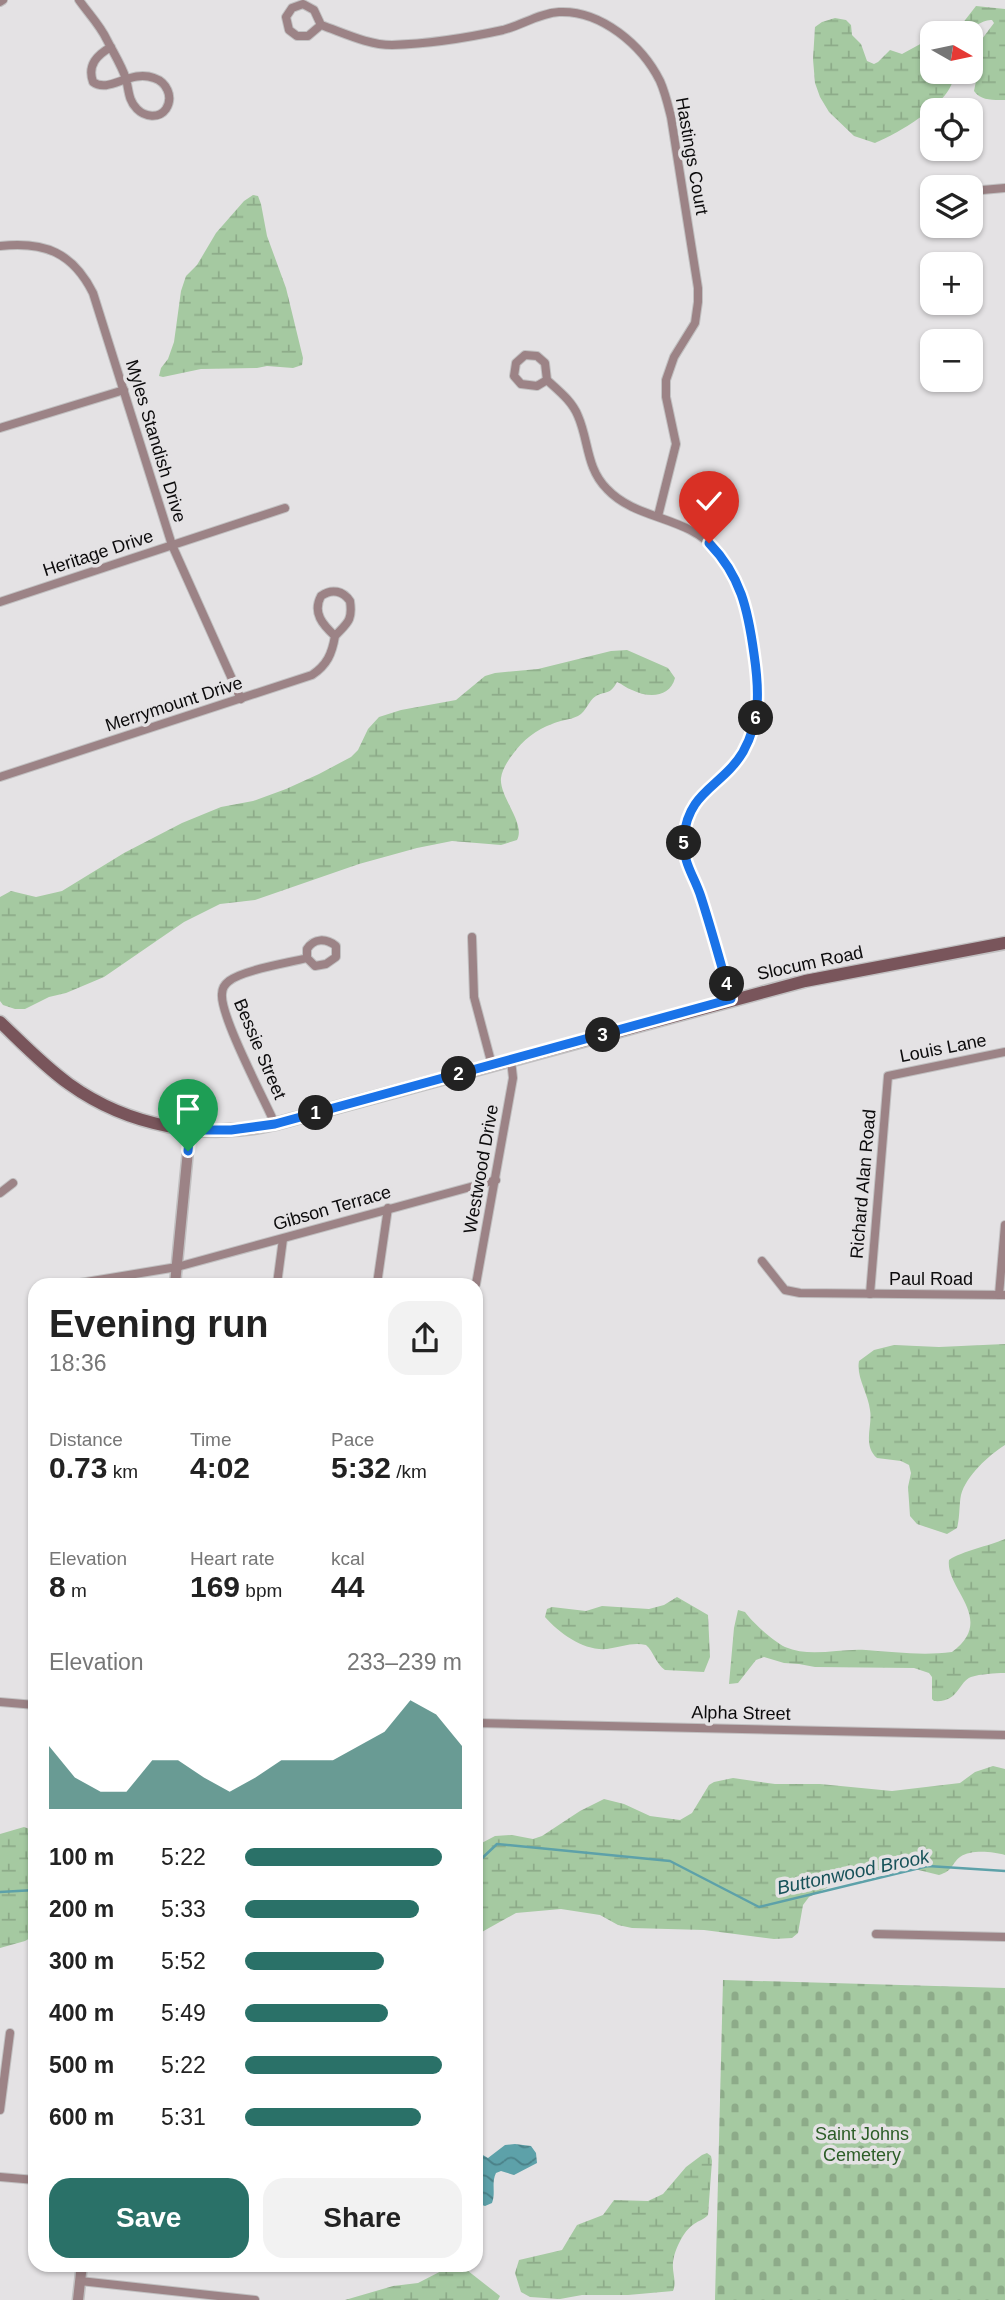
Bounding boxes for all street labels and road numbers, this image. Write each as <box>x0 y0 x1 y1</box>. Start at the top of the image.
street label: Hastings Court <box>672 96 712 216</box>
street label: Myles Standish Drive <box>122 357 190 525</box>
street label: Heritage Drive <box>40 526 156 580</box>
street label: Merrymount Drive <box>103 672 245 736</box>
street label: Slocum Road <box>755 942 865 984</box>
street label: Bessie Street <box>230 996 290 1102</box>
street label: Louis Lane <box>898 1030 988 1066</box>
street label: Westwood Drive <box>460 1103 502 1235</box>
street label: Richard Alan Road <box>846 1108 880 1260</box>
street label: Gibson Terrace <box>271 1182 393 1234</box>
street label: Paul Road <box>889 1269 973 1289</box>
street label: Alpha Street <box>691 1702 791 1724</box>

